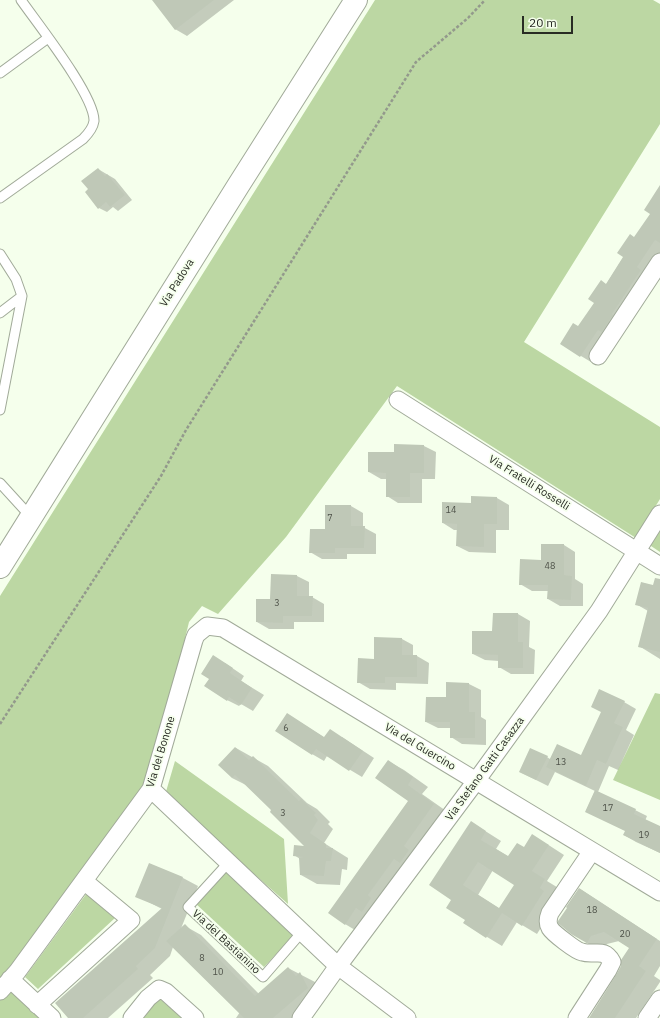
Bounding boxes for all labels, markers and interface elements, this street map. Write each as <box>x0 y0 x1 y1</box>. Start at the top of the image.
scale bar <box>524 8 575 34</box>
text: 20 m <box>529 15 557 30</box>
street label: Via Padova <box>157 257 197 309</box>
street label: Via Fratelli Rosselli <box>486 453 572 513</box>
house number: 14 <box>446 505 456 515</box>
house number: 7 <box>327 513 333 523</box>
house number: 48 <box>545 561 555 571</box>
house number: 3 <box>274 598 280 608</box>
street label: Via del Bonone <box>144 715 178 789</box>
street label: Via Stefano Gatti Casazza <box>443 715 527 823</box>
street label: Via del Guercino <box>382 721 458 773</box>
house number: 6 <box>283 723 289 733</box>
house number: 13 <box>556 757 566 767</box>
house number: 17 <box>603 803 613 813</box>
house number: 3 <box>280 808 286 818</box>
house number: 19 <box>639 830 649 840</box>
house number: 18 <box>587 905 597 915</box>
street label: Via del Bastianino <box>189 907 263 977</box>
house number: 20 <box>620 929 630 939</box>
house number: 8 <box>199 953 205 963</box>
house number: 10 <box>213 967 223 977</box>

